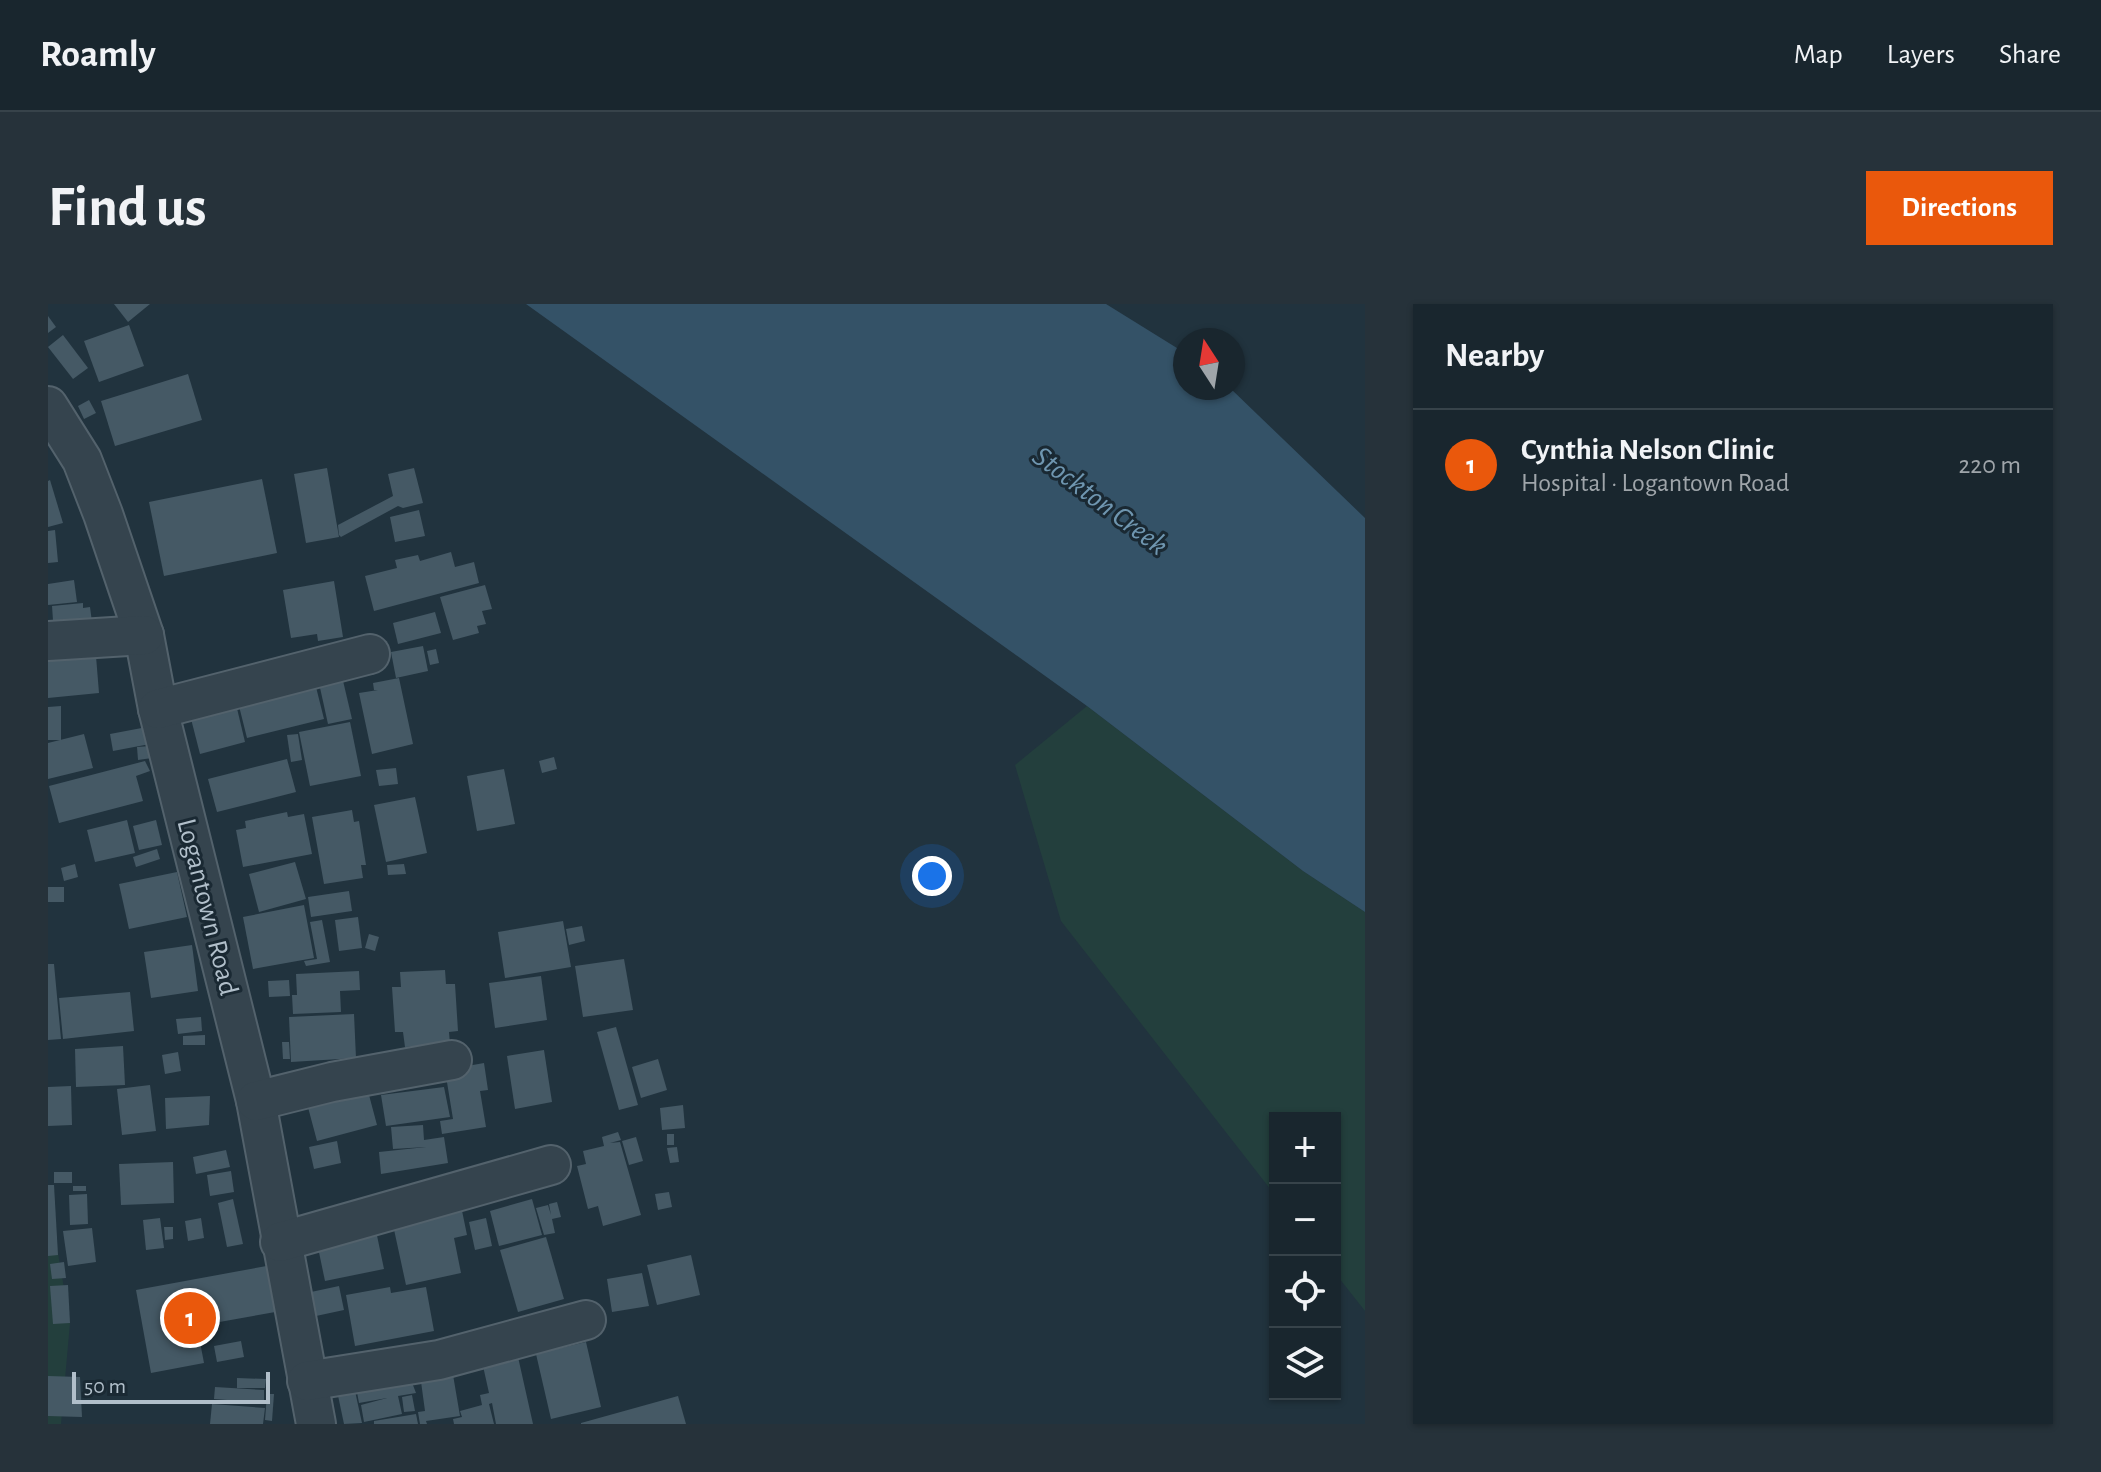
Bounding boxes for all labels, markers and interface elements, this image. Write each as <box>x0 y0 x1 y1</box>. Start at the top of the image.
text: Roamly <box>40 36 156 74</box>
text: Map <box>1794 41 1843 69</box>
text: Layers <box>1887 41 1955 69</box>
text: Share <box>1999 41 2061 69</box>
button: Directions <box>1866 171 2053 245</box>
text: Find us <box>48 180 206 236</box>
north arrow <box>1173 328 1245 400</box>
text: Nearby <box>1445 339 1544 373</box>
text: Cynthia Nelson Clinic <box>1521 435 1774 465</box>
water label: Stockton Creek <box>1027 441 1173 561</box>
text: 1 <box>1466 452 1476 478</box>
text: 220 m <box>1959 452 2021 478</box>
text: Hospital · Logantown Road <box>1521 470 1789 496</box>
street label: Logantown Road <box>172 816 242 998</box>
your location <box>912 856 952 896</box>
map controls <box>1269 1112 1341 1400</box>
button: + <box>1269 1112 1341 1184</box>
button: − <box>1269 1184 1341 1256</box>
button: locate <box>1269 1256 1341 1328</box>
pin: 1 <box>164 1288 216 1348</box>
button: layers <box>1269 1328 1341 1400</box>
scale bar <box>72 1368 270 1404</box>
text: 50 m <box>84 1375 126 1397</box>

